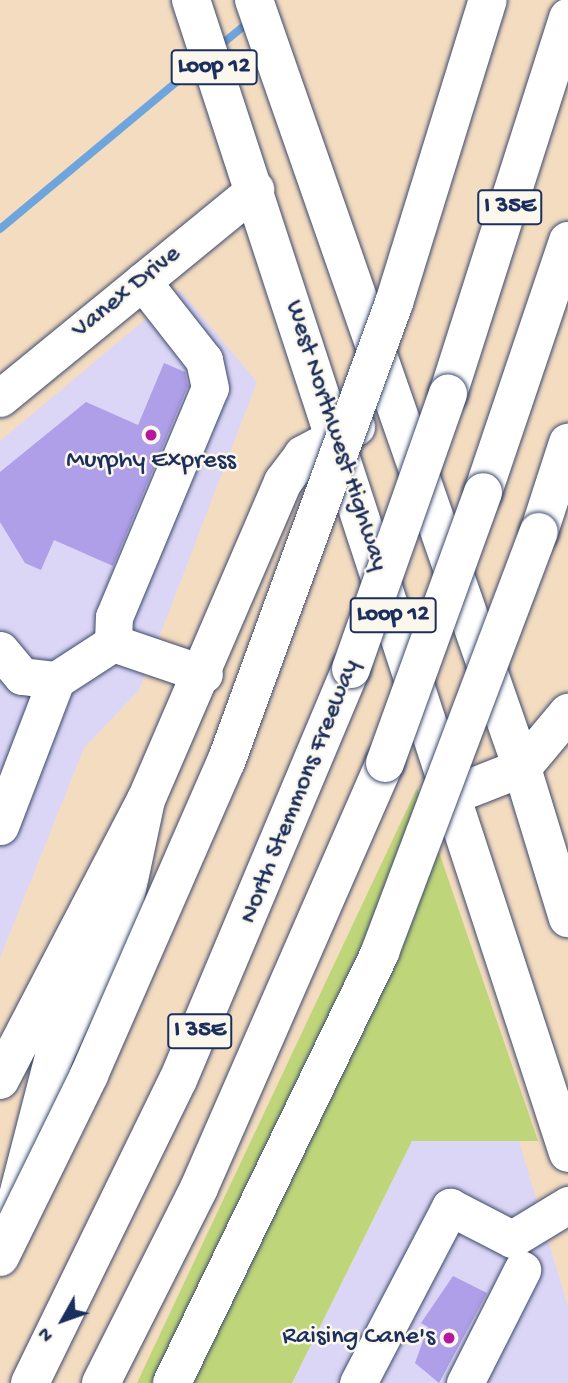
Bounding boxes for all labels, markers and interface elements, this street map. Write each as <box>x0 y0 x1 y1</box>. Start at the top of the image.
road number: Loop 12 <box>170 46 258 88</box>
road number: I 35E <box>477 187 543 228</box>
street label: Vanex Drive <box>66 240 188 346</box>
street label: West Northwest Highway <box>276 297 394 575</box>
marker: Murphy Express <box>143 427 159 443</box>
place label: Murphy Express <box>66 446 236 478</box>
road number: Loop 12 <box>349 594 437 636</box>
street label: North Stemmons Freeway <box>234 656 368 928</box>
road number: I 35E <box>167 1010 233 1051</box>
north arrow <box>28 1285 98 1355</box>
text: N <box>34 1322 59 1346</box>
place label: Raising Cane's <box>282 1322 435 1354</box>
marker: Raising Cane's <box>441 1330 457 1346</box>

